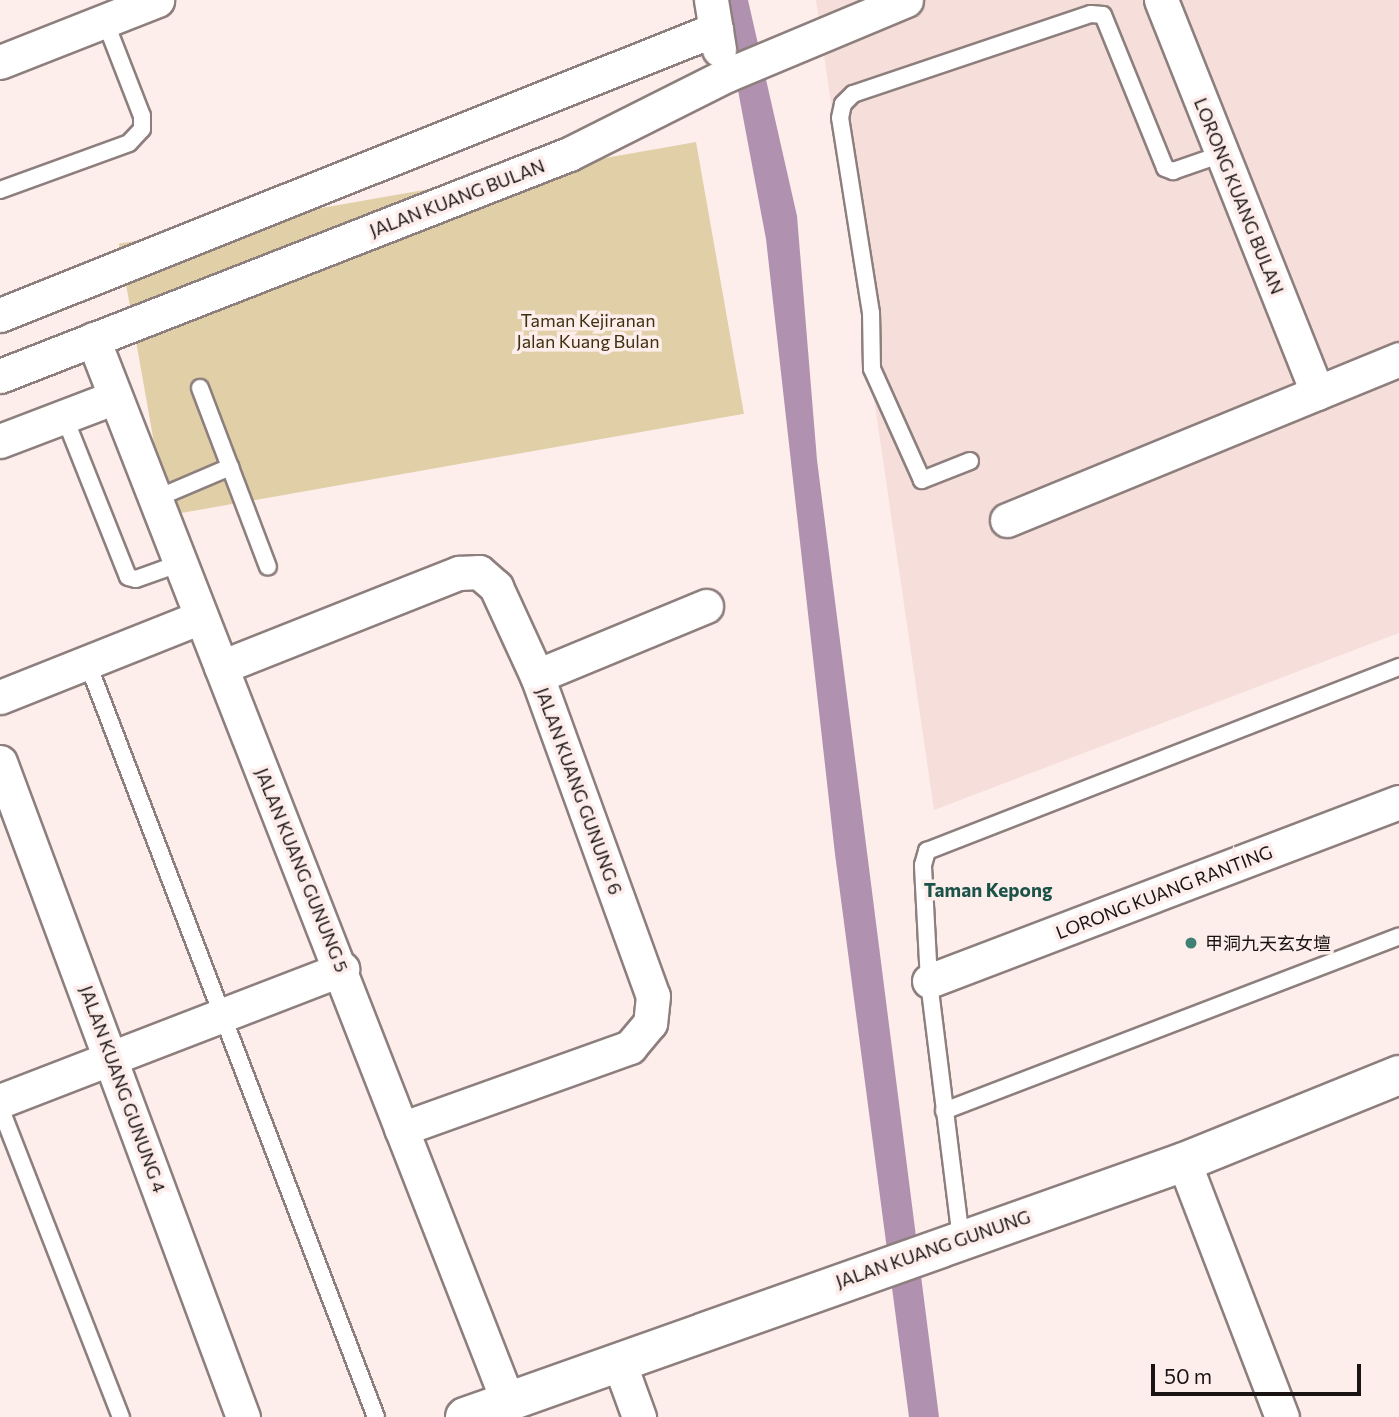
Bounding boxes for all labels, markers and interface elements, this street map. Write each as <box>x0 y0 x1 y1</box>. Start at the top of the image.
street label: LORONG KUANG BULAN <box>1190 95 1288 297</box>
street label: JALAN KUANG BULAN <box>366 155 548 241</box>
park label: Taman Kejiranan Jalan Kuang Bulan <box>516 310 660 352</box>
street label: JALAN KUANG GUNUNG 6 <box>531 684 627 898</box>
street label: JALAN KUANG GUNUNG 5 <box>251 765 353 975</box>
street label: LORONG KUANG RANTING <box>1053 841 1275 943</box>
district label: Taman Kepong <box>924 879 1052 901</box>
place label: 甲洞九天玄女壇 <box>1205 932 1331 954</box>
marker: 甲洞九天玄女壇 <box>1183 935 1199 951</box>
street label: JALAN KUANG GUNUNG 4 <box>75 983 171 1195</box>
street label: JALAN KUANG GUNUNG <box>833 1205 1033 1293</box>
scale bar <box>1154 1350 1364 1394</box>
text: 50 m <box>1164 1363 1212 1388</box>

